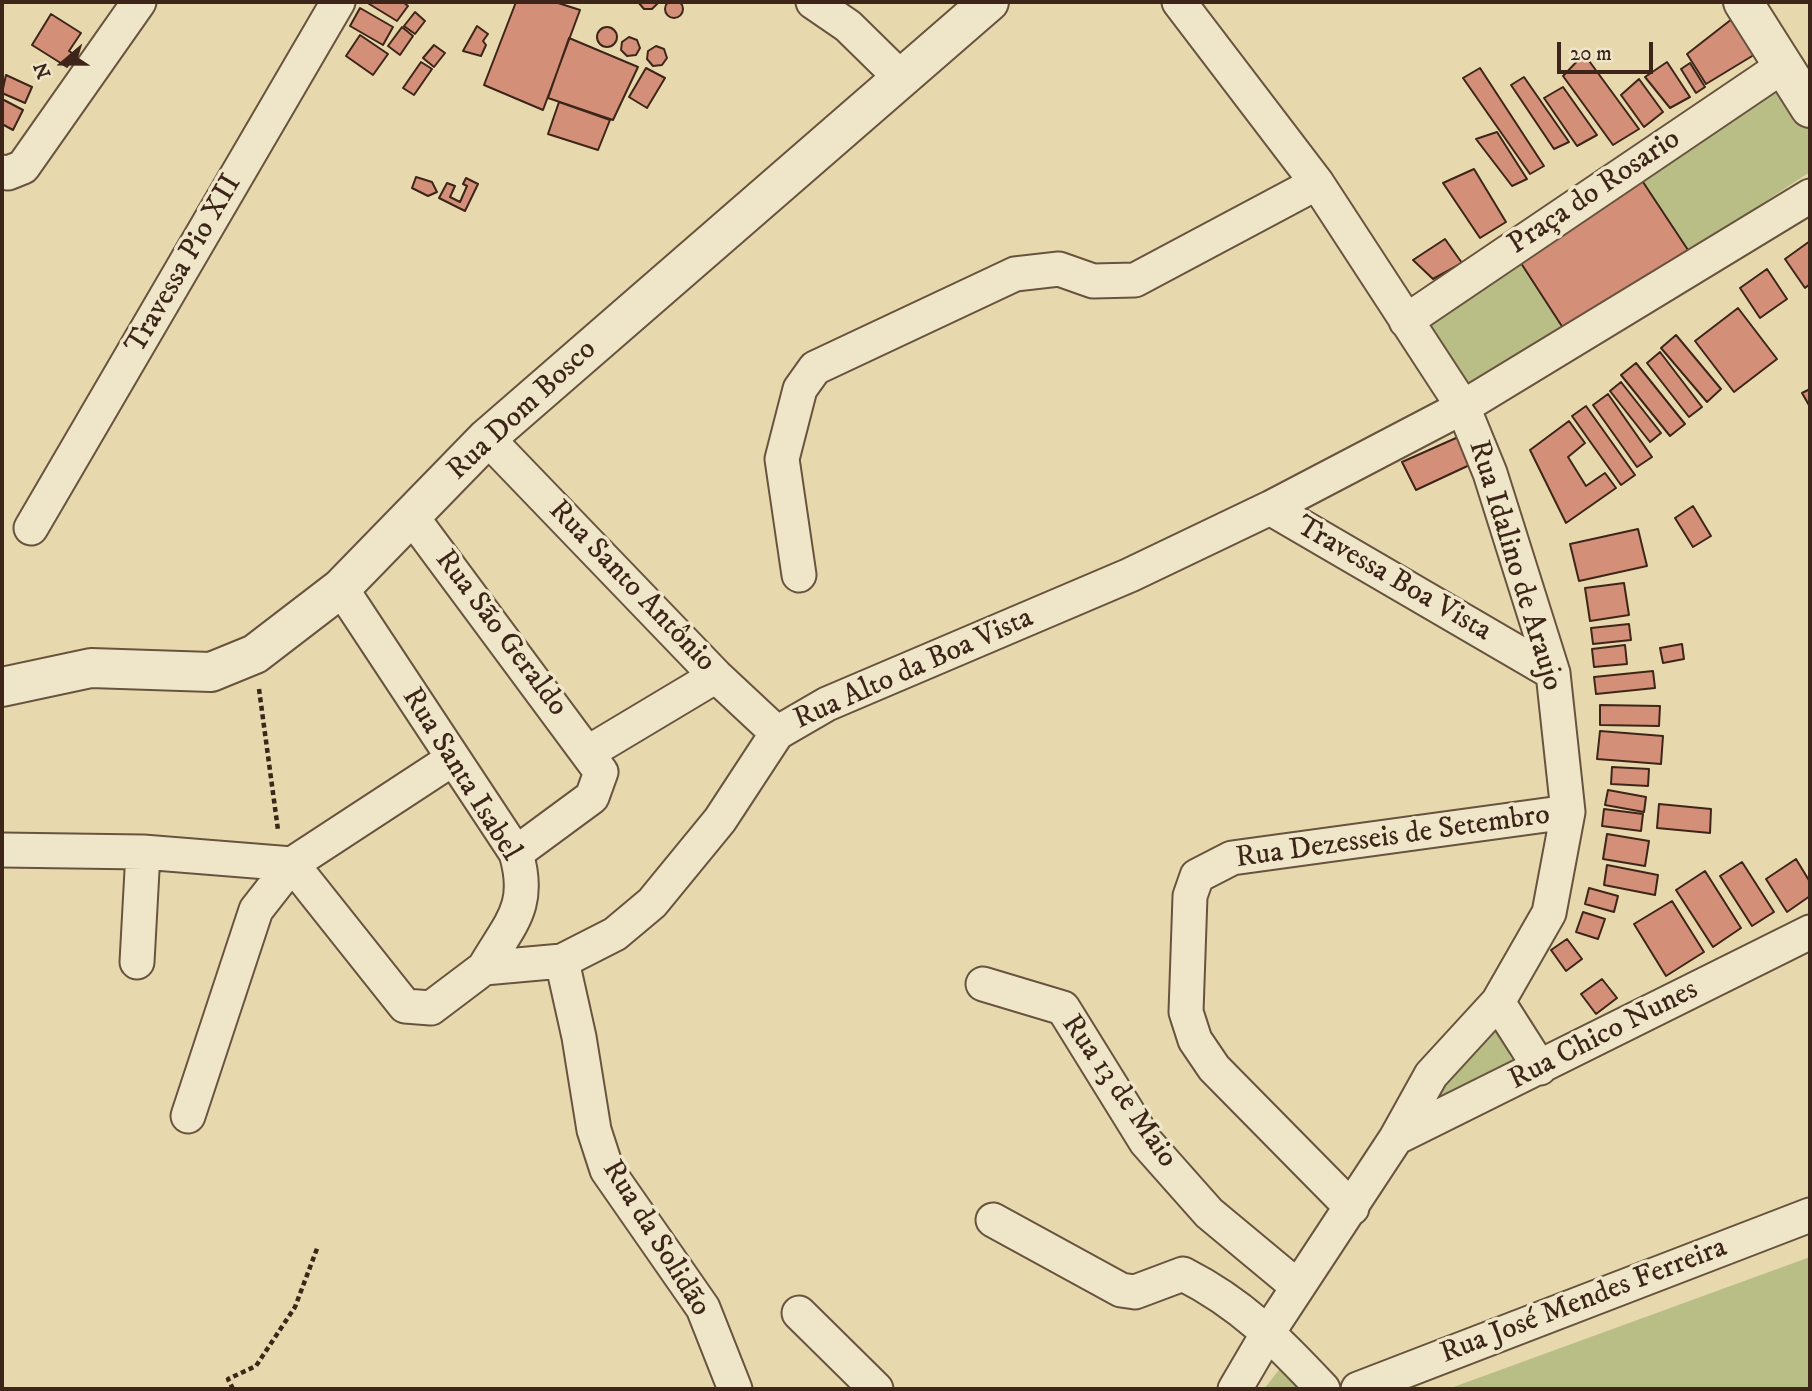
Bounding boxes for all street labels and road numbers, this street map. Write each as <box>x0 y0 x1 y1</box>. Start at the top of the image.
street label: Praça do Rosario <box>1502 122 1688 264</box>
street label: Travessa Pio XII <box>119 169 251 361</box>
street label: Rua Dom Bosco <box>441 333 605 489</box>
street label: Rua Idalino de Araujo <box>1459 437 1569 695</box>
street label: Rua Santo Antônio <box>540 494 722 680</box>
street label: Travessa Boa Vista <box>1289 509 1497 651</box>
street label: Rua São Geraldo <box>426 544 574 724</box>
street label: Rua Alto da Boa Vista <box>789 601 1039 739</box>
street label: Rua Santa Isabel <box>393 682 527 868</box>
street label: Rua Dezesseis de Setembro <box>1234 798 1552 878</box>
street label: Rua Chico Nunes <box>1503 973 1705 1099</box>
street label: Rua 13 de Maio <box>1052 1009 1184 1175</box>
street label: Rua da Solidão <box>593 1154 717 1324</box>
street label: Rua José Mendes Ferreira <box>1436 1231 1732 1373</box>

